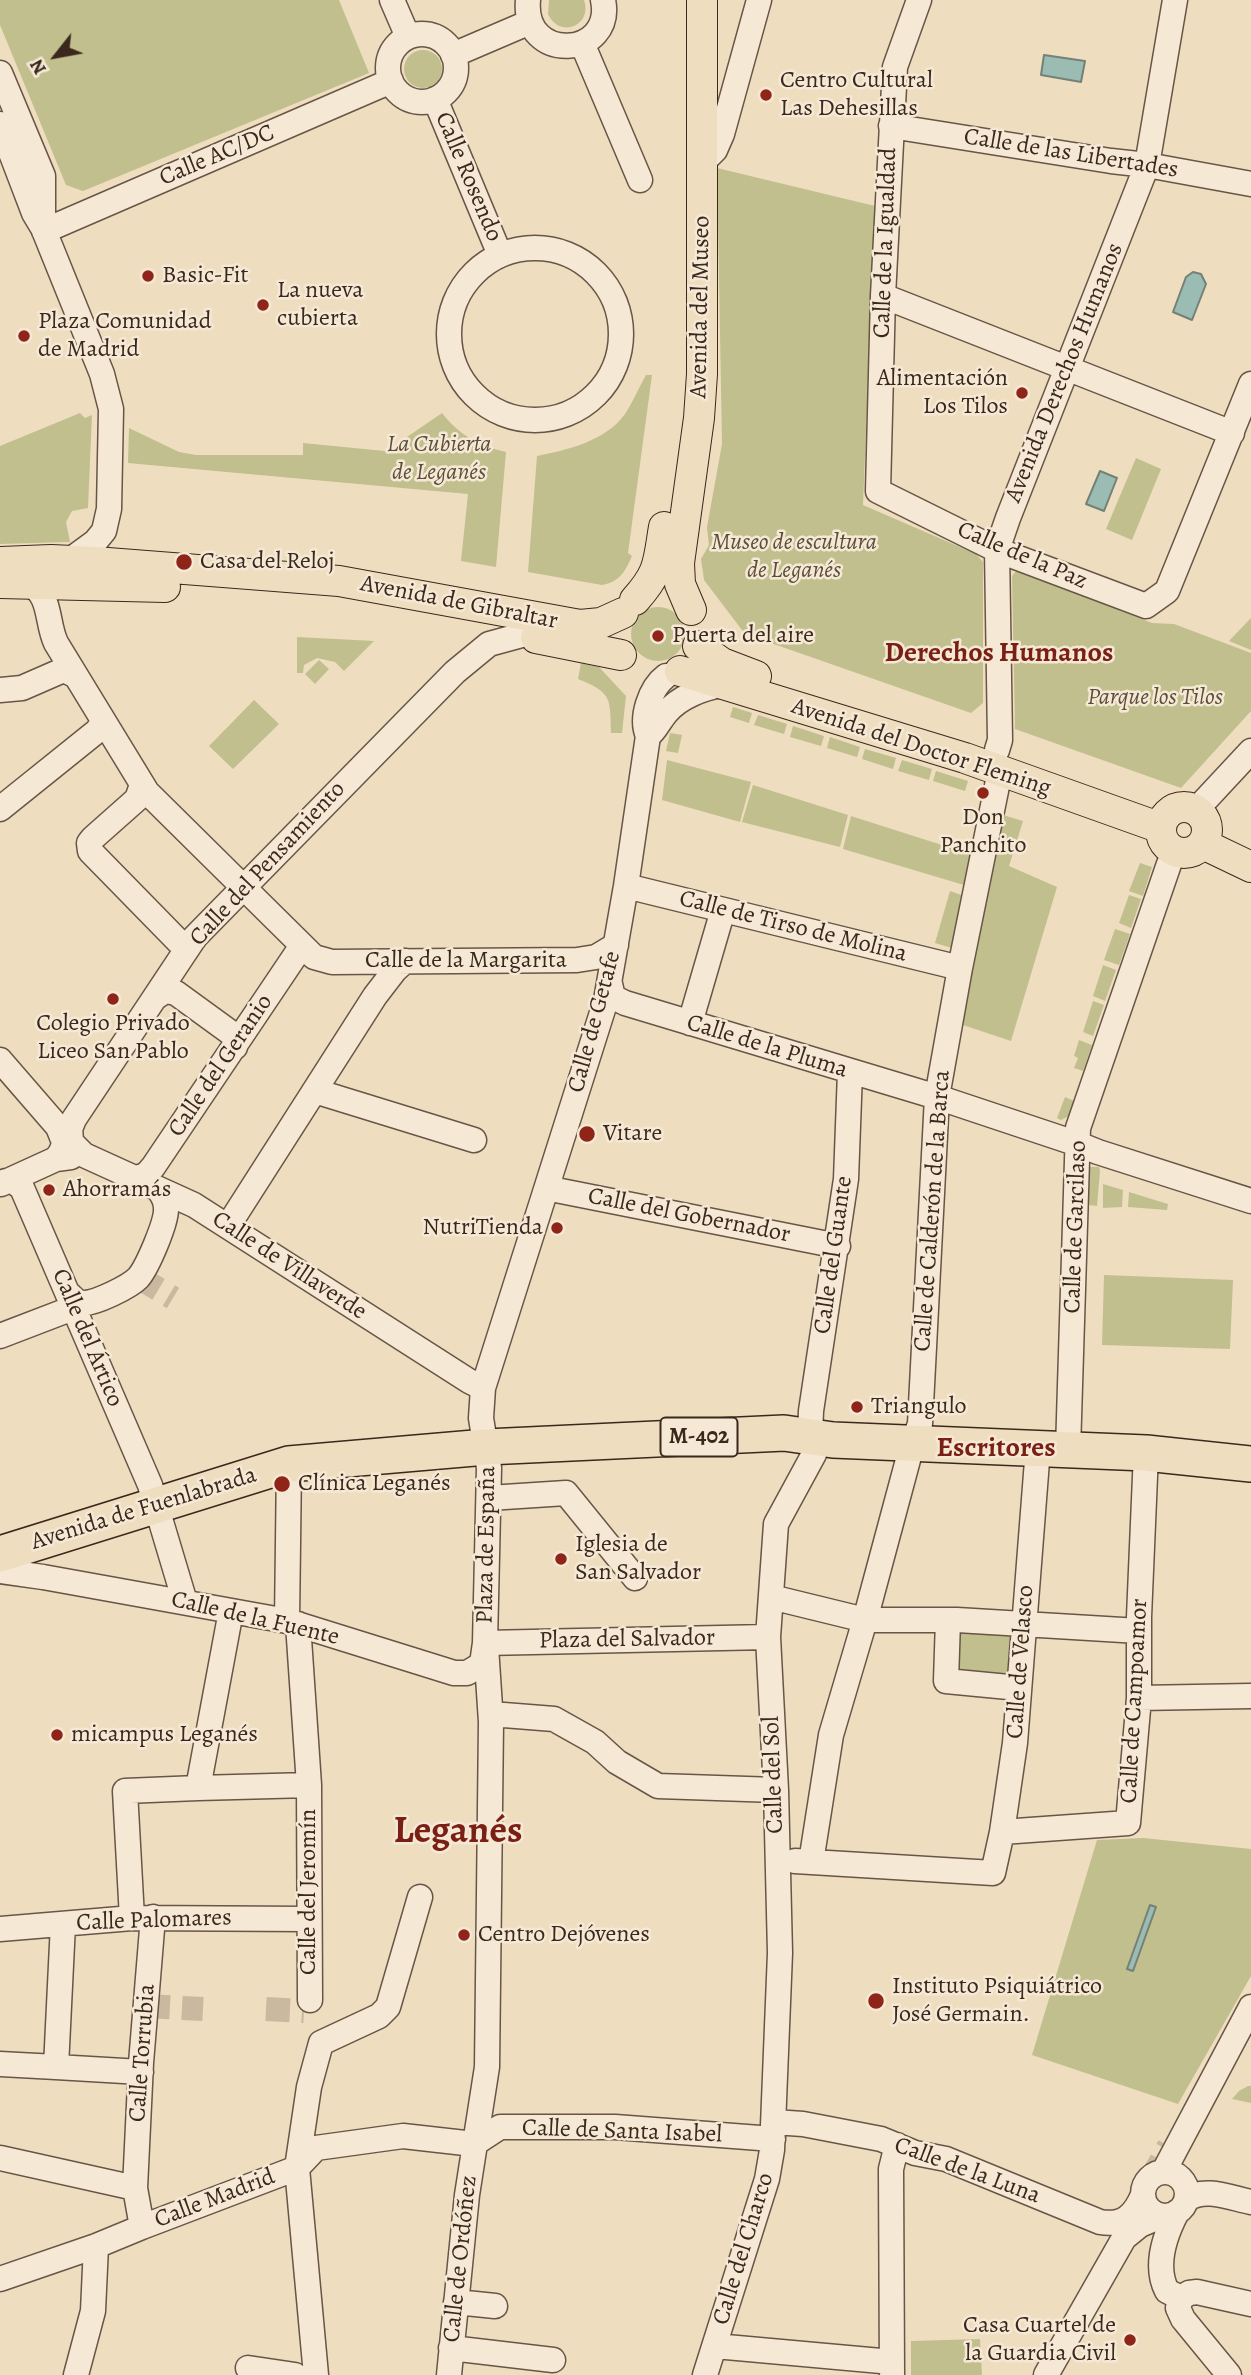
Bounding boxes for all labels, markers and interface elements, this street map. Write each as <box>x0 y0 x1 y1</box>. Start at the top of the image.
north arrow <box>21 21 91 91</box>
text: N <box>23 54 53 79</box>
place label: Centro Cultural Las Dehesillas <box>780 67 933 123</box>
marker: Centro Cultural Las Dehesillas <box>758 87 774 103</box>
street label: Calle Rosendo <box>428 108 508 246</box>
street label: Calle AC/DC <box>155 119 279 193</box>
street label: Calle de las Libertades <box>962 123 1180 185</box>
street label: Calle de la Igualdad <box>868 147 904 339</box>
street label: Avenida del Museo <box>685 215 717 399</box>
street label: Avenida Derechos Humanos <box>1000 239 1130 507</box>
place label: Basic-Fit <box>162 262 249 290</box>
marker: Basic-Fit <box>140 268 156 284</box>
place label: La nueva cubierta <box>277 277 363 333</box>
marker: La nueva cubierta <box>255 297 271 313</box>
place label: Plaza Comunidad de Madrid <box>38 308 212 364</box>
marker: Plaza Comunidad de Madrid <box>16 328 32 344</box>
place label: Alimentación Los Tilos <box>877 365 1008 421</box>
marker: Alimentación Los Tilos <box>1014 385 1030 401</box>
park label: La Cubierta de Leganés <box>387 431 491 487</box>
street label: Calle de la Paz <box>953 516 1091 596</box>
park label: Museo de escultura de Leganés <box>711 529 877 585</box>
place label: Casa del Reloj <box>200 548 335 576</box>
marker: Casa del Reloj <box>174 552 194 572</box>
street label: Avenida de Gibraltar <box>358 570 560 636</box>
place label: Puerta del aire <box>672 622 814 650</box>
marker: Puerta del aire <box>650 628 666 644</box>
district label: Derechos Humanos <box>885 637 1113 671</box>
park label: Parque los Tilos <box>1087 684 1223 712</box>
street label: Avenida del Doctor Fleming <box>788 692 1054 804</box>
street label: Calle del Pensamiento <box>184 776 352 952</box>
marker: Don Panchito <box>975 785 991 801</box>
place label: Don Panchito <box>940 804 1026 860</box>
street label: Calle de Tirso de Molina <box>676 885 910 969</box>
street label: Calle de la Margarita <box>365 947 567 975</box>
street label: Calle de Getafe <box>562 948 628 1096</box>
street label: Calle del Geranio <box>163 989 279 1143</box>
marker: Colegio Privado Liceo San Pablo <box>105 991 121 1007</box>
street label: Calle de la Pluma <box>683 1009 851 1085</box>
place label: Colegio Privado Liceo San Pablo <box>36 1010 190 1066</box>
street label: Calle de Calderón de la Barca <box>909 1069 957 1353</box>
place label: Vitare <box>603 1120 662 1148</box>
marker: Vitare <box>577 1124 597 1144</box>
street label: Calle de Garcilaso <box>1059 1140 1093 1314</box>
street label: Calle del Guante <box>809 1174 859 1336</box>
place label: Ahorramás <box>63 1176 171 1204</box>
marker: Ahorramás <box>41 1182 57 1198</box>
street label: Calle del Gobernador <box>585 1182 793 1250</box>
street label: Calle de Villaverde <box>206 1205 372 1327</box>
place label: NutriTienda <box>422 1214 543 1242</box>
marker: NutriTienda <box>549 1220 565 1236</box>
street label: Calle del Ártico <box>45 1265 129 1411</box>
place label: Triangulo <box>871 1393 966 1421</box>
marker: Triangulo <box>849 1399 865 1415</box>
road number: M-402 <box>660 1418 738 1456</box>
district label: Escritores <box>936 1432 1056 1466</box>
street label: Avenida de Fuenlabrada <box>28 1461 260 1557</box>
street label: Plaza de España <box>471 1466 503 1624</box>
place label: Clínica Leganés <box>298 1470 451 1498</box>
marker: Clínica Leganés <box>272 1474 292 1494</box>
place label: Iglesia de San Salvador <box>575 1531 701 1587</box>
marker: Iglesia de San Salvador <box>553 1551 569 1567</box>
street label: Calle de Velasco <box>1001 1584 1041 1740</box>
street label: Calle de la Fuente <box>168 1586 342 1652</box>
street label: Calle de Campoamor <box>1115 1598 1155 1804</box>
street label: Plaza del Salvador <box>539 1624 715 1656</box>
street label: Calle del Sol <box>758 1716 790 1834</box>
place label: micampus Leganés <box>71 1721 258 1749</box>
marker: micampus Leganés <box>49 1727 65 1743</box>
street label: Calle del Jeromín <box>295 1809 323 1975</box>
district label: Leganés <box>393 1810 523 1856</box>
street label: Calle Palomares <box>76 1904 232 1938</box>
place label: Centro Dejóvenes <box>478 1921 650 1949</box>
marker: Centro Dejóvenes <box>456 1927 472 1943</box>
place label: Instituto Psiquiátrico José Germain. <box>892 1973 1102 2029</box>
street label: Calle Torrubia <box>124 1983 162 2123</box>
marker: Instituto Psiquiátrico José Germain. <box>866 1991 886 2011</box>
street label: Calle de Santa Isabel <box>522 2114 722 2150</box>
street label: Calle de la Luna <box>890 2131 1044 2211</box>
street label: Calle Madrid <box>151 2163 279 2235</box>
street label: Calle del Charco <box>707 2170 781 2328</box>
street label: Calle de Ordóñez <box>438 2174 484 2344</box>
place label: Casa Cuartel de la Guardia Civil <box>963 2312 1116 2368</box>
marker: Casa Cuartel de la Guardia Civil <box>1122 2332 1138 2348</box>

